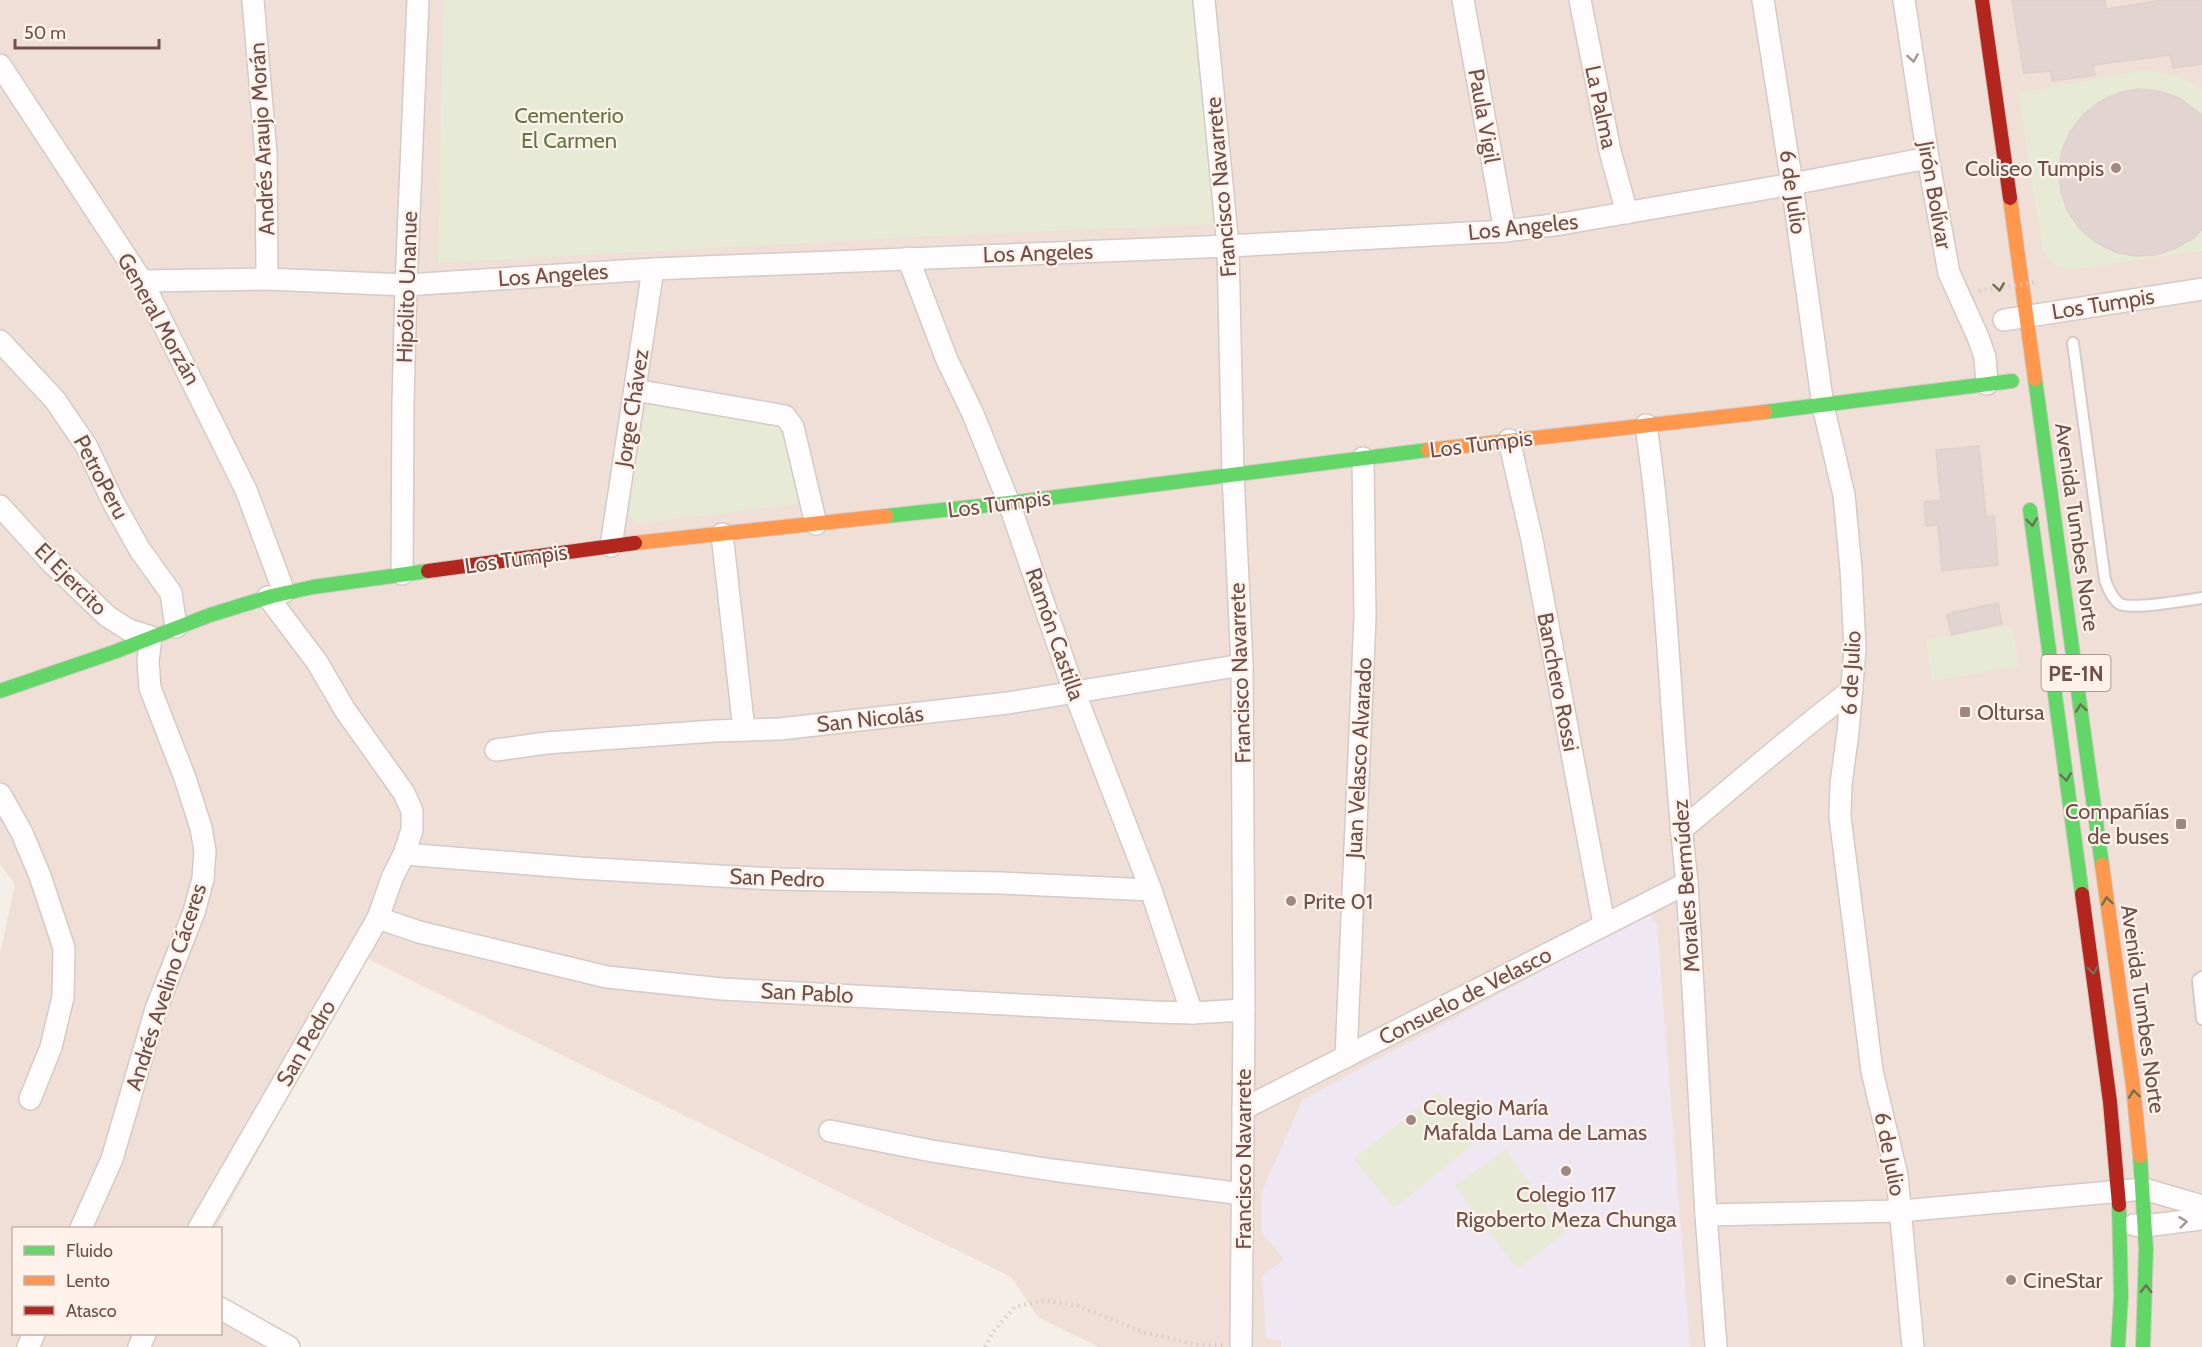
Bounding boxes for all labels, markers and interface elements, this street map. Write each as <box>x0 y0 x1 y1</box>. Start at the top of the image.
scale bar <box>15 12 159 50</box>
text: 50 m <box>24 22 66 44</box>
street label: Andrés Araujo Morán <box>243 42 281 236</box>
one-way arrow <box>1906 53 1918 62</box>
street label: La Palma <box>1579 63 1623 152</box>
street label: Paula Vigil <box>1462 67 1506 166</box>
street label: Francisco Navarrete <box>1200 96 1242 278</box>
park label: Cementerio El Carmen <box>514 102 624 154</box>
street label: Jirón Bolívar <box>1912 138 1958 251</box>
street label: 6 de Julio <box>1774 148 1812 236</box>
place label: Coliseo Tumpis <box>1965 155 2104 182</box>
marker: Coliseo Tumpis <box>2109 161 2123 175</box>
street label: Los Angeles <box>1467 208 1579 246</box>
street label: Hipólito Unanue <box>391 211 423 363</box>
street label: Los Angeles <box>982 238 1094 268</box>
street label: General Morzán <box>112 248 206 390</box>
street label: Los Angeles <box>497 258 609 292</box>
one-way arrow <box>1993 282 2005 291</box>
street label: Los Tumpis <box>2050 283 2156 325</box>
street label: Jorge Chávez <box>609 347 655 470</box>
street label: Avenida Tumbes Norte <box>2049 421 2105 633</box>
street label: Los Tumpis <box>1428 424 1534 464</box>
street label: PetroPeru <box>68 430 134 524</box>
street label: Los Tumpis <box>946 484 1052 524</box>
one-way arrow <box>2025 517 2037 526</box>
street label: El Ejercito <box>29 537 113 621</box>
street label: Los Tumpis <box>463 538 569 580</box>
street label: Ramón Castilla <box>1020 564 1090 704</box>
street label: Francisco Navarrete <box>1223 582 1257 764</box>
street label: Banchero Rossi <box>1531 610 1585 754</box>
street label: 6 de Julio <box>1835 630 1867 716</box>
road number: PE-1N <box>2042 655 2110 691</box>
street label: Juan Velasco Alvarado <box>1340 657 1378 860</box>
place label: Oltursa <box>1977 699 2045 726</box>
street label: San Nicolás <box>815 700 925 738</box>
one-way arrow <box>2075 703 2087 712</box>
marker: Oltursa <box>1958 705 1972 719</box>
one-way arrow <box>2060 773 2072 782</box>
place label: Compañías de buses <box>2065 798 2169 850</box>
street label: Morales Bermúdez <box>1666 799 1706 973</box>
marker: Compañías de buses <box>2174 817 2188 831</box>
street label: San Pedro <box>729 863 825 893</box>
street label: Andrés Avelino Cáceres <box>120 880 212 1094</box>
place label: Prite 01 <box>1303 888 1373 915</box>
marker: Prite 01 <box>1284 894 1298 908</box>
one-way arrow <box>2102 896 2114 906</box>
street label: Avenida Tumbes Norte <box>2115 903 2171 1115</box>
street label: Consuelo de Velasco <box>1374 941 1556 1051</box>
one-way arrow <box>2086 966 2098 975</box>
street label: San Pablo <box>760 977 854 1009</box>
street label: San Pedro <box>271 995 341 1091</box>
street label: Francisco Navarrete <box>1230 1069 1257 1249</box>
one-way arrow <box>2128 1090 2141 1099</box>
place label: Colegio María Mafalda Lama de Lamas <box>1423 1094 1647 1146</box>
street label: 6 de Julio <box>1869 1110 1911 1198</box>
marker: Colegio María Mafalda Lama de Lamas <box>1404 1113 1418 1127</box>
marker: Colegio 117 Rigoberto Meza Chunga <box>1559 1164 1573 1178</box>
place label: Colegio 117 Rigoberto Meza Chunga <box>1455 1181 1677 1233</box>
one-way arrow <box>2178 1216 2187 1228</box>
legend <box>12 1227 222 1335</box>
text: Fluido <box>66 1240 113 1262</box>
place label: CineStar <box>2023 1267 2103 1294</box>
text: Lento <box>66 1270 110 1292</box>
marker: CineStar <box>2004 1273 2018 1287</box>
one-way arrow <box>2140 1284 2152 1293</box>
text: Atasco <box>66 1300 117 1322</box>

